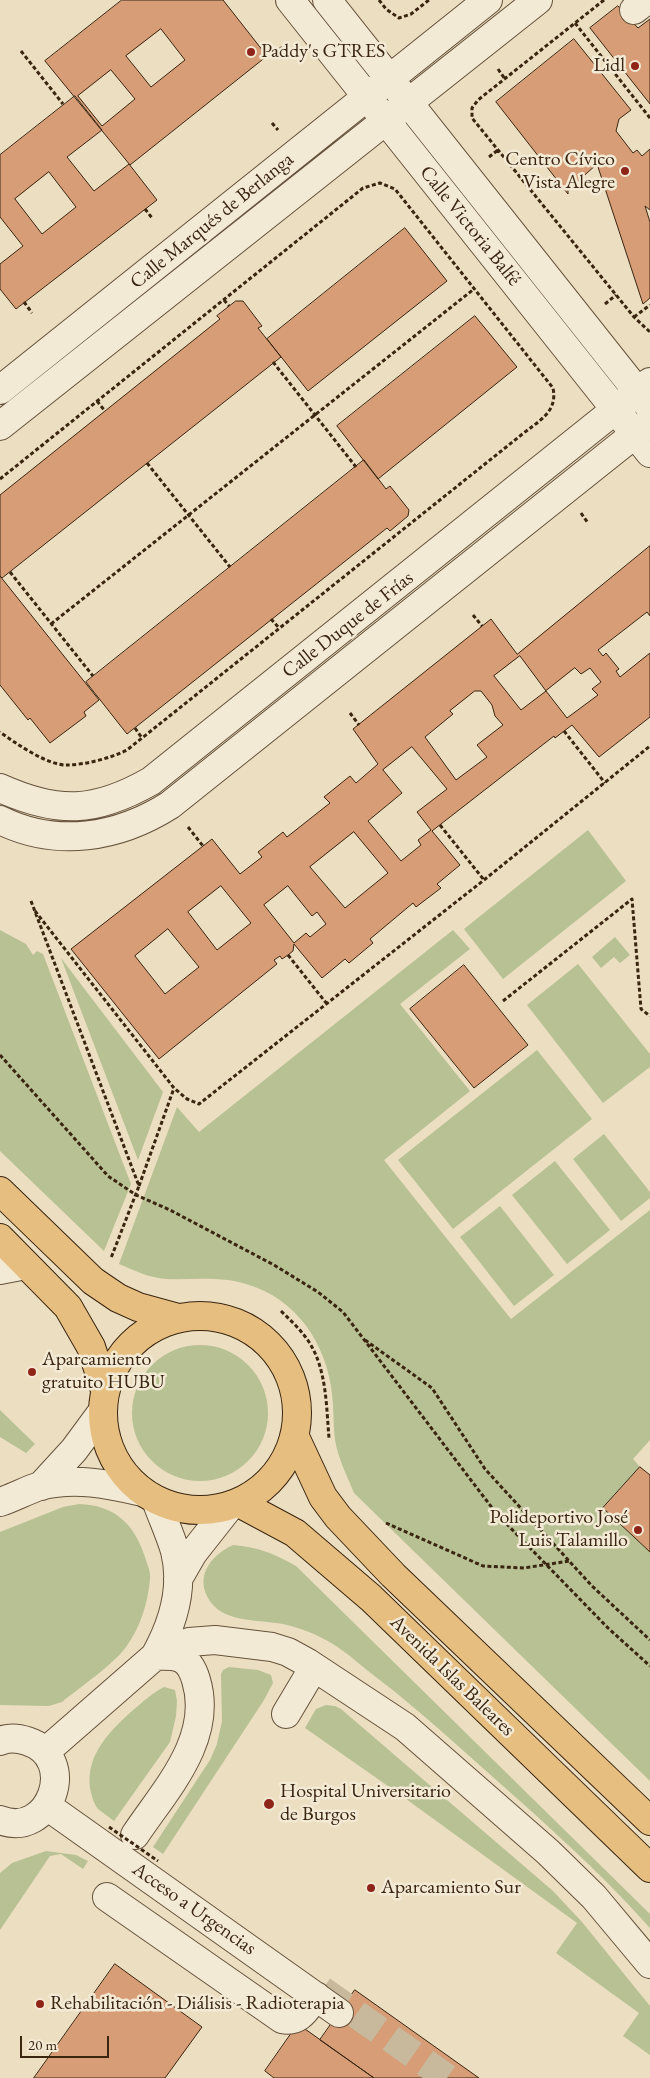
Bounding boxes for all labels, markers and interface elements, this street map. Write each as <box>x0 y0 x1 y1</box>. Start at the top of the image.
place label: Paddy's GTRES <box>261 40 385 64</box>
marker: Paddy's GTRES <box>245 46 257 58</box>
place label: Lidl <box>594 54 625 78</box>
marker: Lidl <box>629 60 641 72</box>
street label: Calle Marqués de Berlanga <box>125 148 299 294</box>
place label: Centro Cívico Vista Alegre <box>505 148 615 195</box>
street label: Calle Victoria Balfé <box>414 161 526 291</box>
marker: Centro Cívico Vista Alegre <box>619 165 631 177</box>
street label: Calle Duque de Frías <box>278 566 418 684</box>
place label: Aparcamiento gratuito HUBU <box>42 1348 165 1395</box>
marker: Aparcamiento gratuito HUBU <box>26 1366 38 1378</box>
place label: Polideportivo José Luis Talamillo <box>489 1506 628 1553</box>
marker: Polideportivo José Luis Talamillo <box>632 1524 644 1536</box>
street label: Avenida Islas Baleares <box>385 1610 519 1742</box>
place label: Hospital Universitario de Burgos <box>280 1780 451 1827</box>
marker: Hospital Universitario de Burgos <box>262 1797 276 1811</box>
street label: Acceso a Urgencias <box>128 1857 260 1961</box>
place label: Aparcamiento Sur <box>381 1876 521 1900</box>
marker: Aparcamiento Sur <box>365 1882 377 1894</box>
place label: Rehabilitación - Diálisis - Radioterapia <box>50 1992 345 2016</box>
marker: Rehabilitación - Diálisis - Radioterapia <box>34 1998 46 2010</box>
scale bar <box>22 2026 111 2058</box>
text: 20 m <box>28 2035 57 2054</box>

